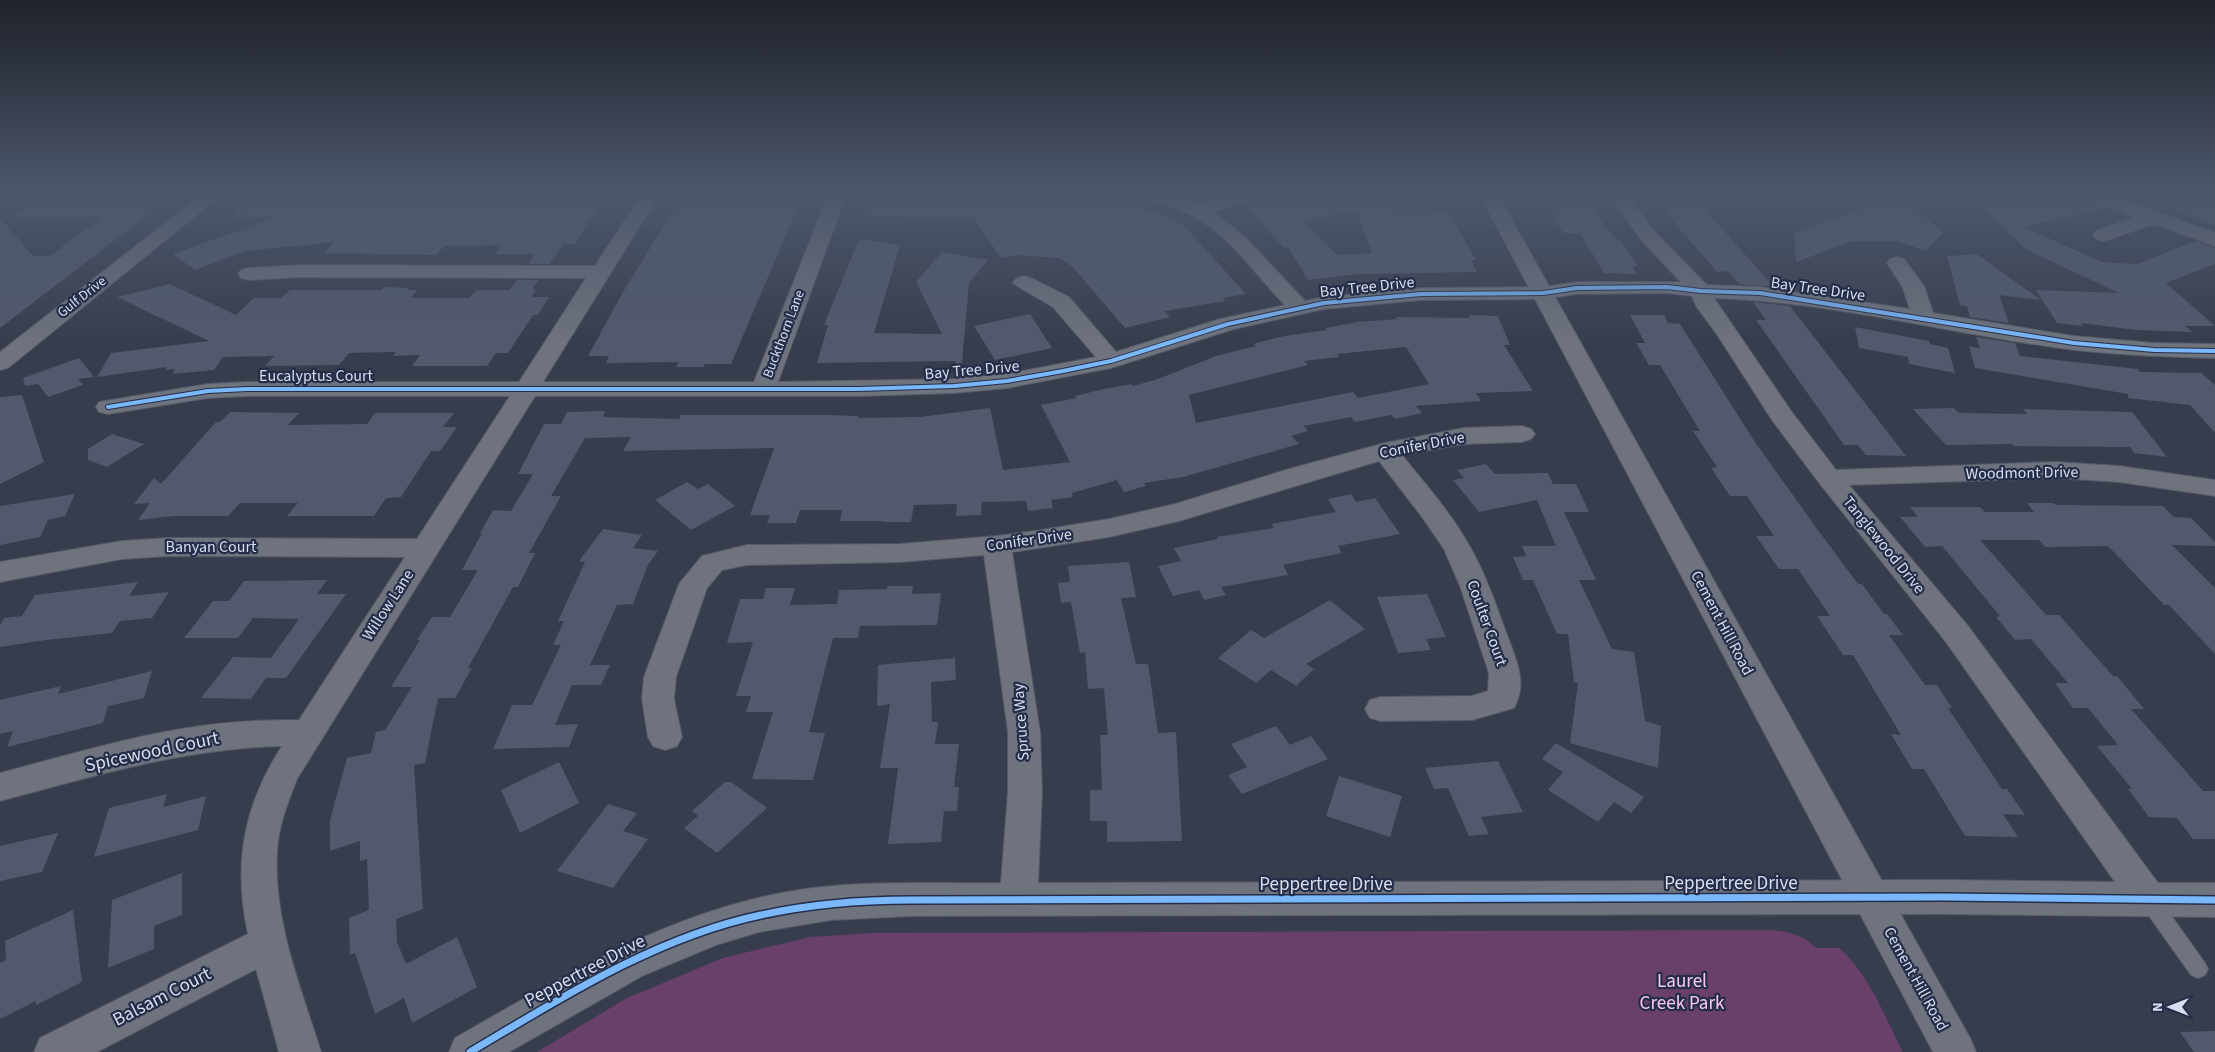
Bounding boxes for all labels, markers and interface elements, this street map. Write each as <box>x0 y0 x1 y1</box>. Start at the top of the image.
street label: Bay Tree Drive <box>1319 271 1416 303</box>
street label: Bay Tree Drive <box>1769 271 1867 307</box>
street label: Gulf Drive <box>53 272 111 322</box>
street label: Buckthorn Lane <box>758 287 810 381</box>
street label: Bay Tree Drive <box>924 355 1020 385</box>
street label: Eucalyptus Court <box>259 365 374 387</box>
street label: Conifer Drive <box>1378 426 1467 464</box>
street label: Woodmont Drive <box>1965 461 2079 485</box>
street label: Tanglewood Drive <box>1838 491 1930 599</box>
street label: Conifer Drive <box>985 523 1073 557</box>
street label: Banyan Court <box>166 536 257 558</box>
street label: Willow Lane <box>357 565 419 645</box>
street label: Cement Hill Road <box>1685 567 1759 679</box>
street label: Coulter Court <box>1461 577 1513 670</box>
street label: Spruce Way <box>1007 682 1035 761</box>
street label: Spicewood Court <box>83 725 222 779</box>
street label: Peppertree Drive <box>1664 870 1798 897</box>
street label: Peppertree Drive <box>1259 871 1393 898</box>
street label: Cement Hill Road <box>1878 923 1954 1035</box>
street label: Peppertree Drive <box>520 928 650 1014</box>
street label: Balsam Court <box>108 960 216 1033</box>
park label: Laurel Creek Park <box>1640 968 1725 1017</box>
north arrow <box>2145 982 2195 1032</box>
text: N <box>2148 1002 2168 1012</box>

